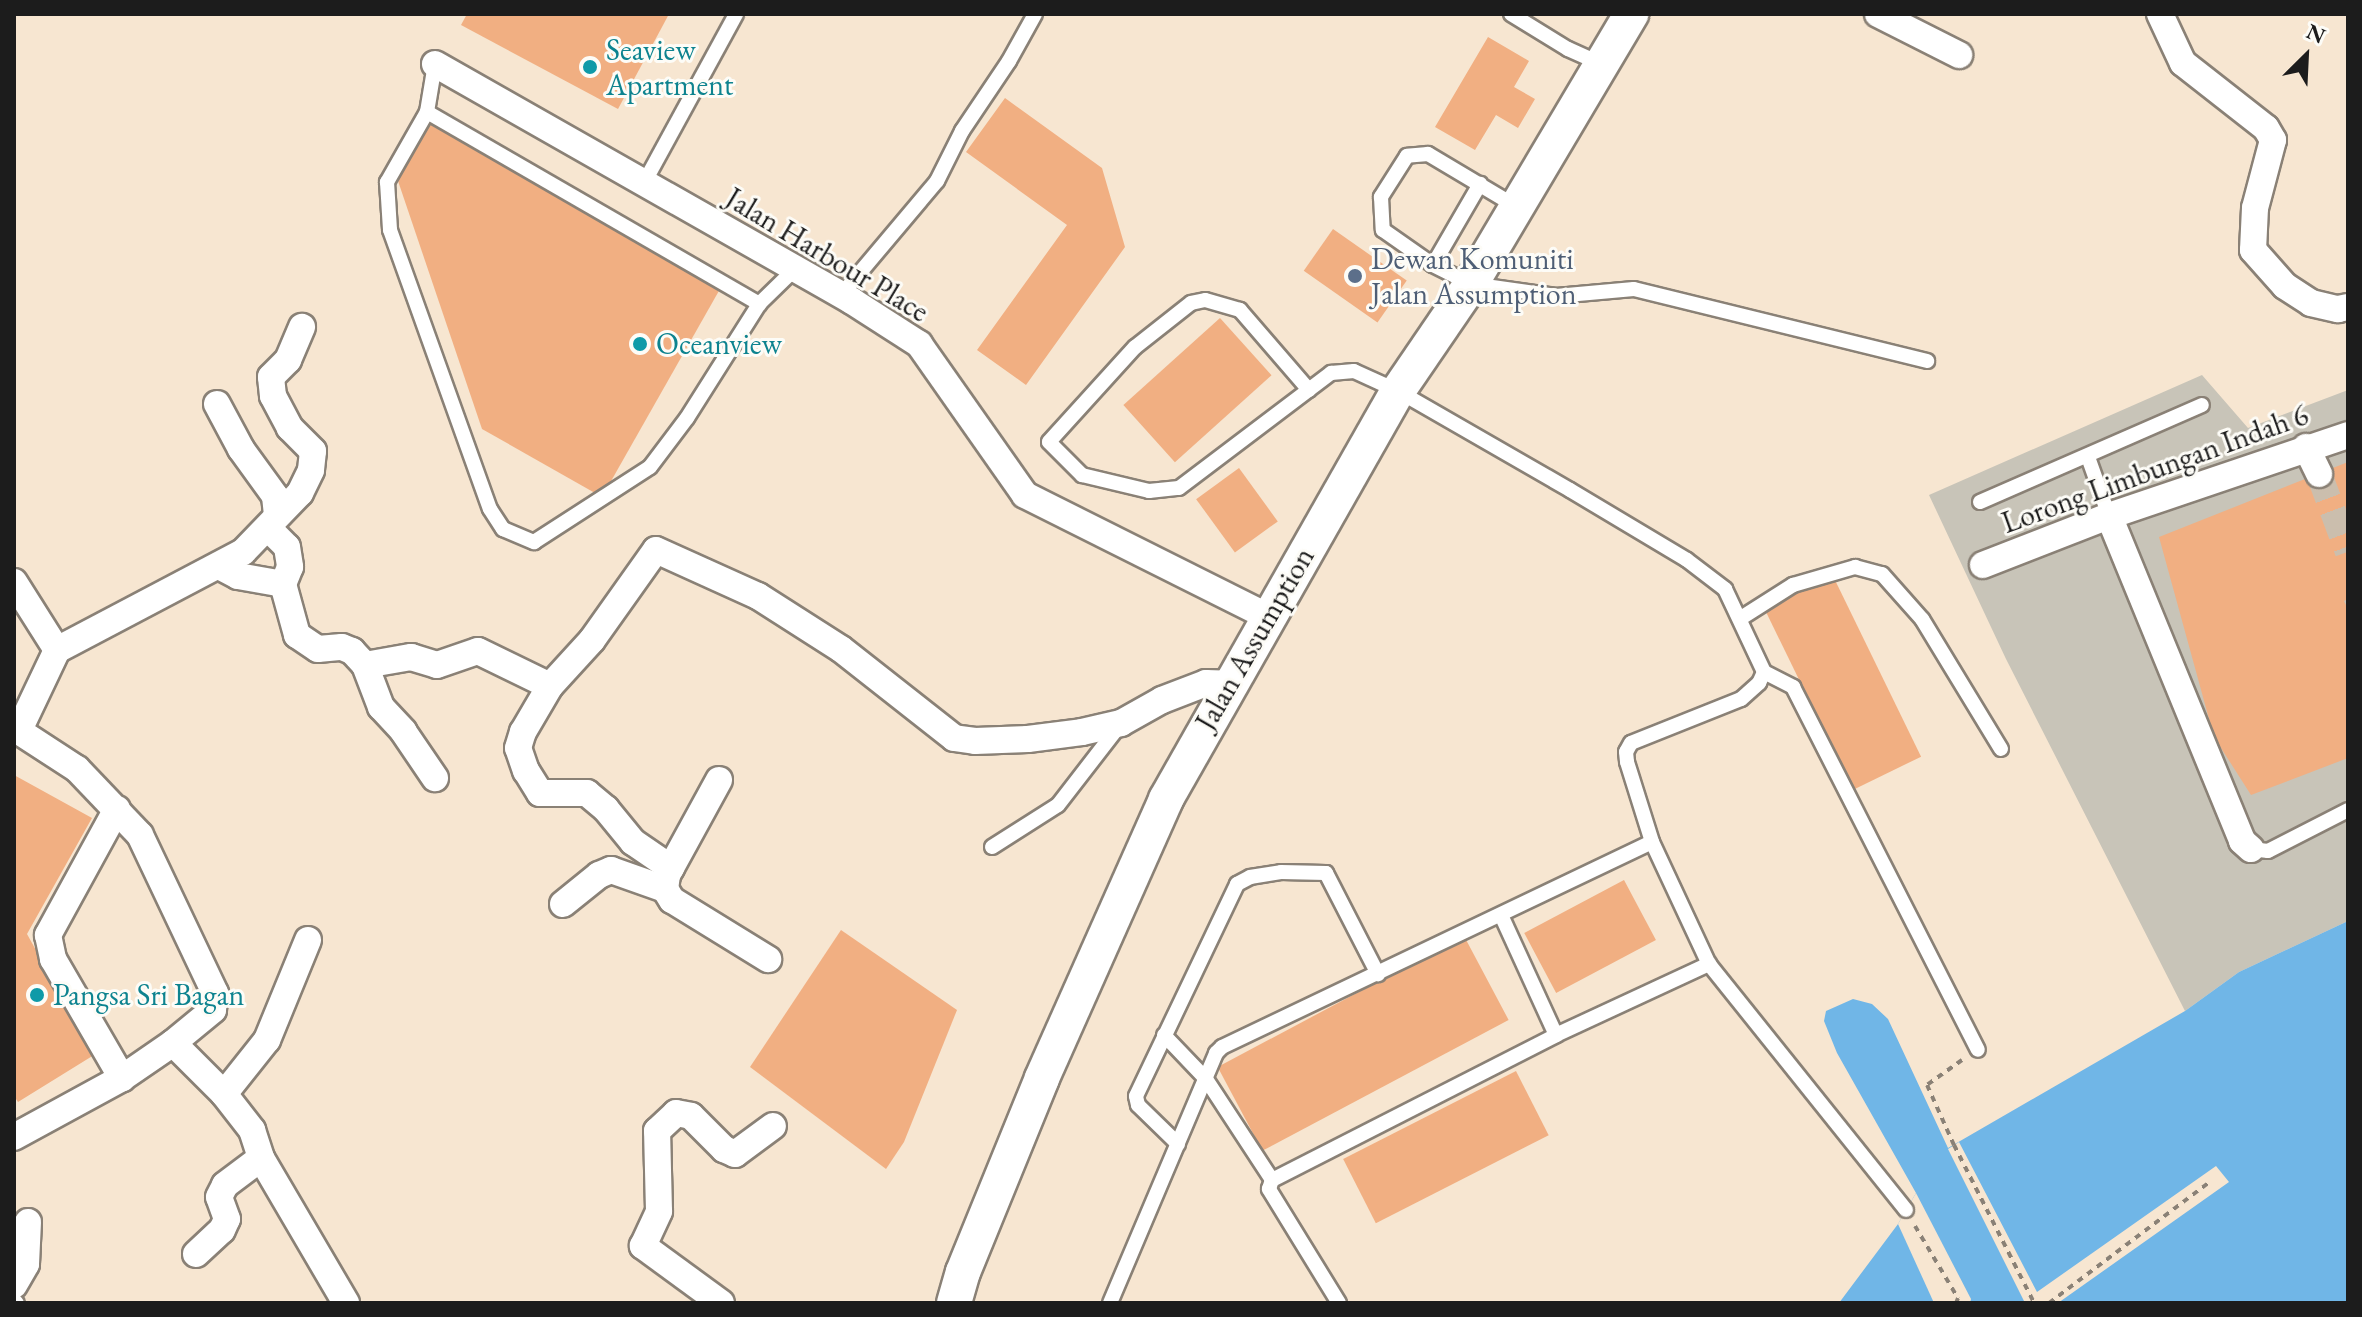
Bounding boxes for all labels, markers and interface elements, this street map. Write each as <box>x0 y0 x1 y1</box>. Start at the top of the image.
north arrow <box>2266 16 2346 96</box>
text: N <box>2302 17 2330 50</box>
place label: Seaview Apartment <box>606 32 733 102</box>
marker: Seaview Apartment <box>581 58 599 76</box>
street label: Jalan Harbour Place <box>719 180 935 330</box>
place label: Dewan Komuniti Jalan Assumption <box>1371 241 1576 312</box>
marker: Dewan Komuniti Jalan Assumption <box>1346 267 1364 285</box>
place label: Oceanview <box>656 326 782 362</box>
marker: Oceanview <box>631 335 649 353</box>
street label: Lorong Limbungan Indah 6 <box>1997 397 2313 541</box>
street label: Jalan Assumption <box>1188 541 1322 737</box>
place label: Pangsa Sri Bagan <box>53 977 244 1013</box>
marker: Pangsa Sri Bagan <box>28 986 46 1004</box>

